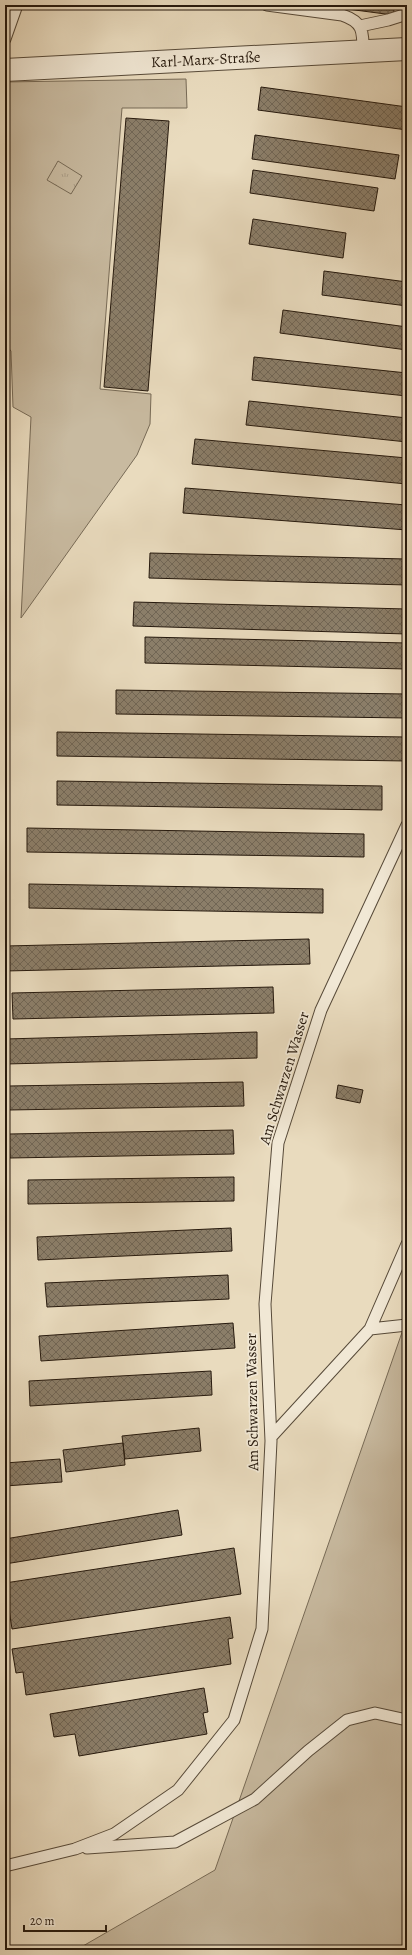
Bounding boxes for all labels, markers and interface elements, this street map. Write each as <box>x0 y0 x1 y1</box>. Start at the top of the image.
street label: Karl-Marx-Straße <box>150 47 261 72</box>
street label: Am Schwarzen Wasser <box>254 1009 314 1148</box>
street label: Am Schwarzen Wasser <box>241 1333 263 1472</box>
scale bar <box>24 1907 106 1933</box>
text: 20 m <box>30 1913 54 1929</box>

